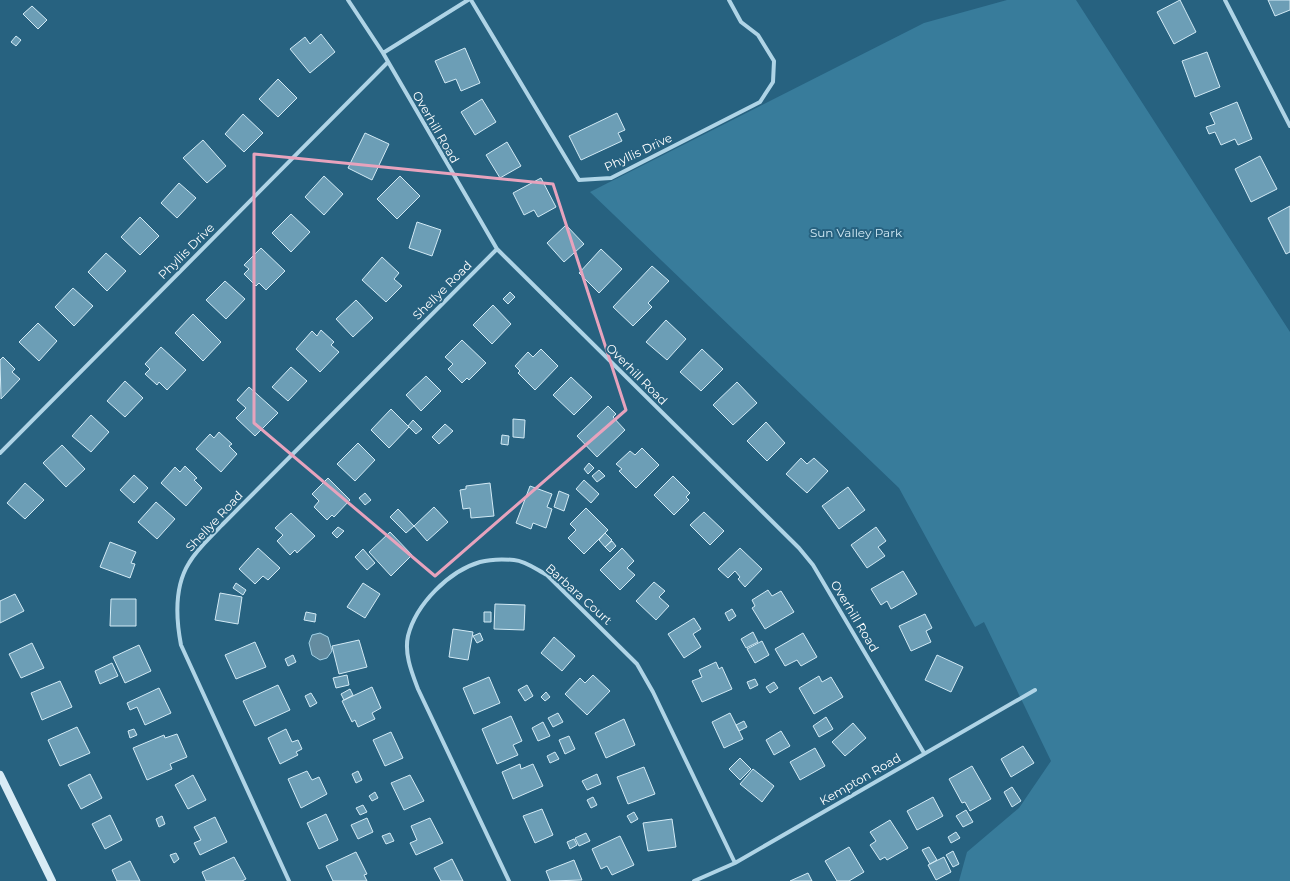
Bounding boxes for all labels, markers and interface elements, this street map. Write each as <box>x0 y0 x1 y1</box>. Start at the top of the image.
street label: Overhill Road <box>409 88 463 166</box>
street label: Phyllis Drive <box>602 130 674 174</box>
street label: Phyllis Drive <box>155 220 217 282</box>
park label: Sun Valley Park <box>810 225 903 240</box>
street label: Shellye Road <box>409 257 475 323</box>
street label: Overhill Road <box>603 340 671 408</box>
street label: Shellye Road <box>182 488 246 554</box>
street label: Barbara Court <box>543 560 615 628</box>
street label: Overhill Road <box>828 578 882 654</box>
street label: Kempton Road <box>817 750 903 808</box>

